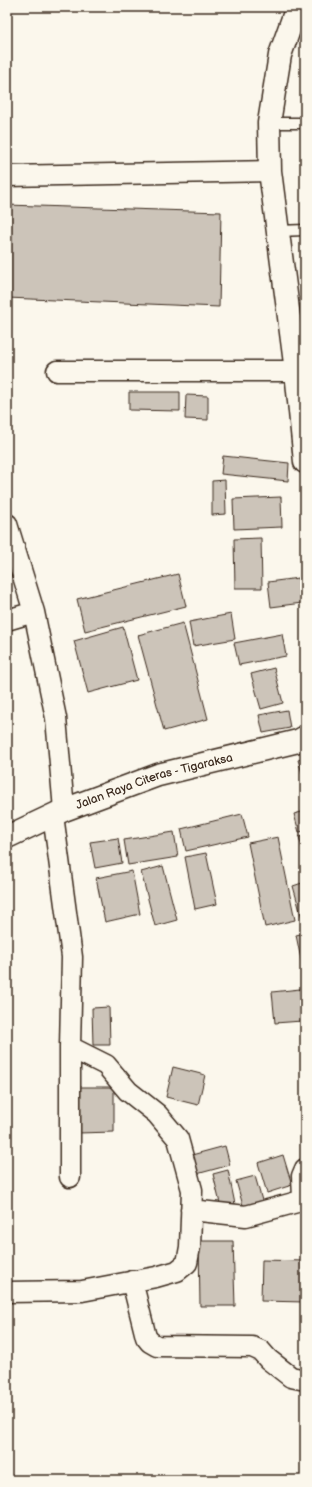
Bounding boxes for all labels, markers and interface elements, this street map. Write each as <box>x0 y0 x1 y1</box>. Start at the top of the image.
street label: Jalan Raya Citeras - Tigaraksa <box>74 750 234 812</box>

